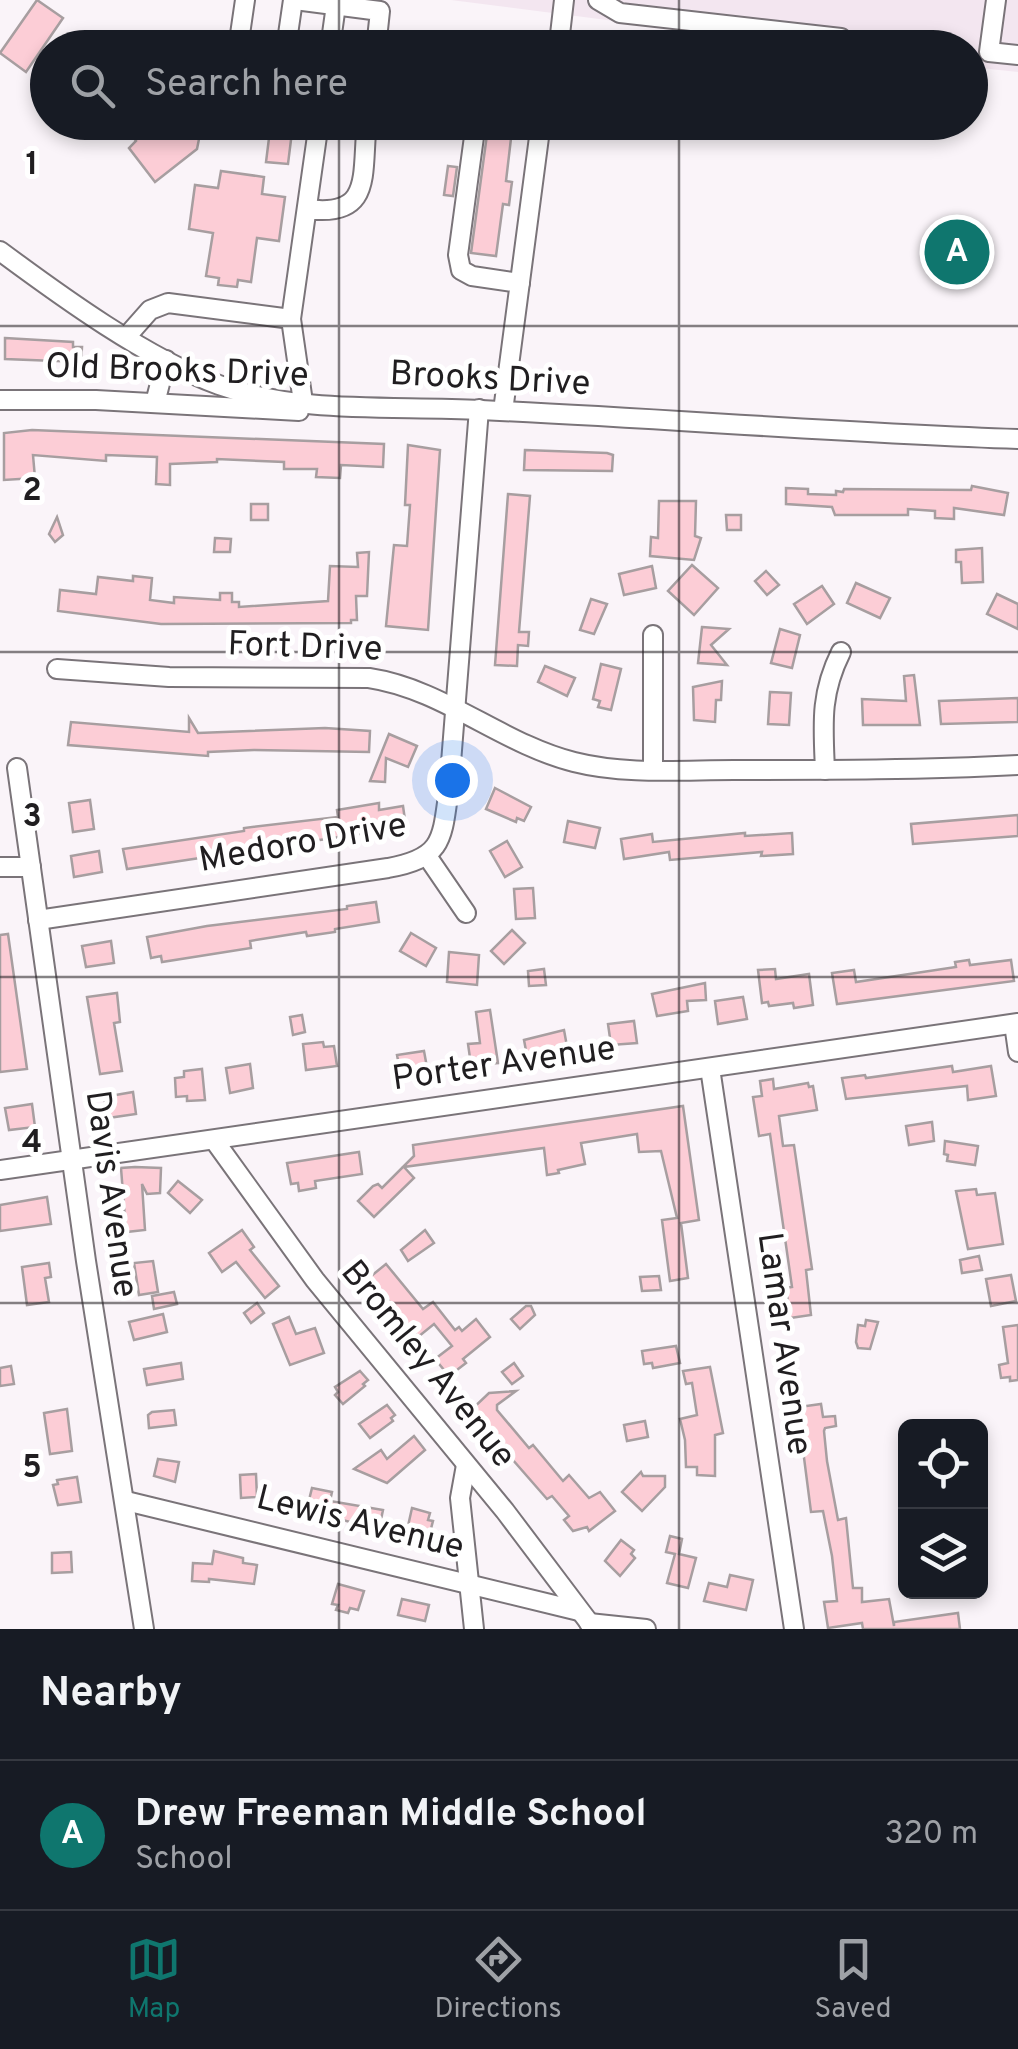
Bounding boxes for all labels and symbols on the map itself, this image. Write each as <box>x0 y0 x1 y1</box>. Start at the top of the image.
text: 1 <box>26 146 38 186</box>
pin: A <box>924 214 990 290</box>
street label: Old Brooks Drive <box>45 345 309 399</box>
street label: Brooks Drive <box>389 353 591 407</box>
text: 2 <box>22 472 42 512</box>
street label: Fort Drive <box>227 623 383 673</box>
your location <box>427 755 478 806</box>
text: 3 <box>22 798 42 838</box>
street label: Medoro Drive <box>196 804 410 884</box>
street label: Porter Avenue <box>389 1028 619 1102</box>
street label: Davis Avenue <box>74 1088 146 1300</box>
text: 4 <box>22 1124 42 1164</box>
street label: Lamar Avenue <box>746 1230 820 1458</box>
street label: Bromley Avenue <box>330 1252 524 1478</box>
text: 5 <box>22 1449 42 1489</box>
street label: Lewis Avenue <box>252 1477 468 1571</box>

